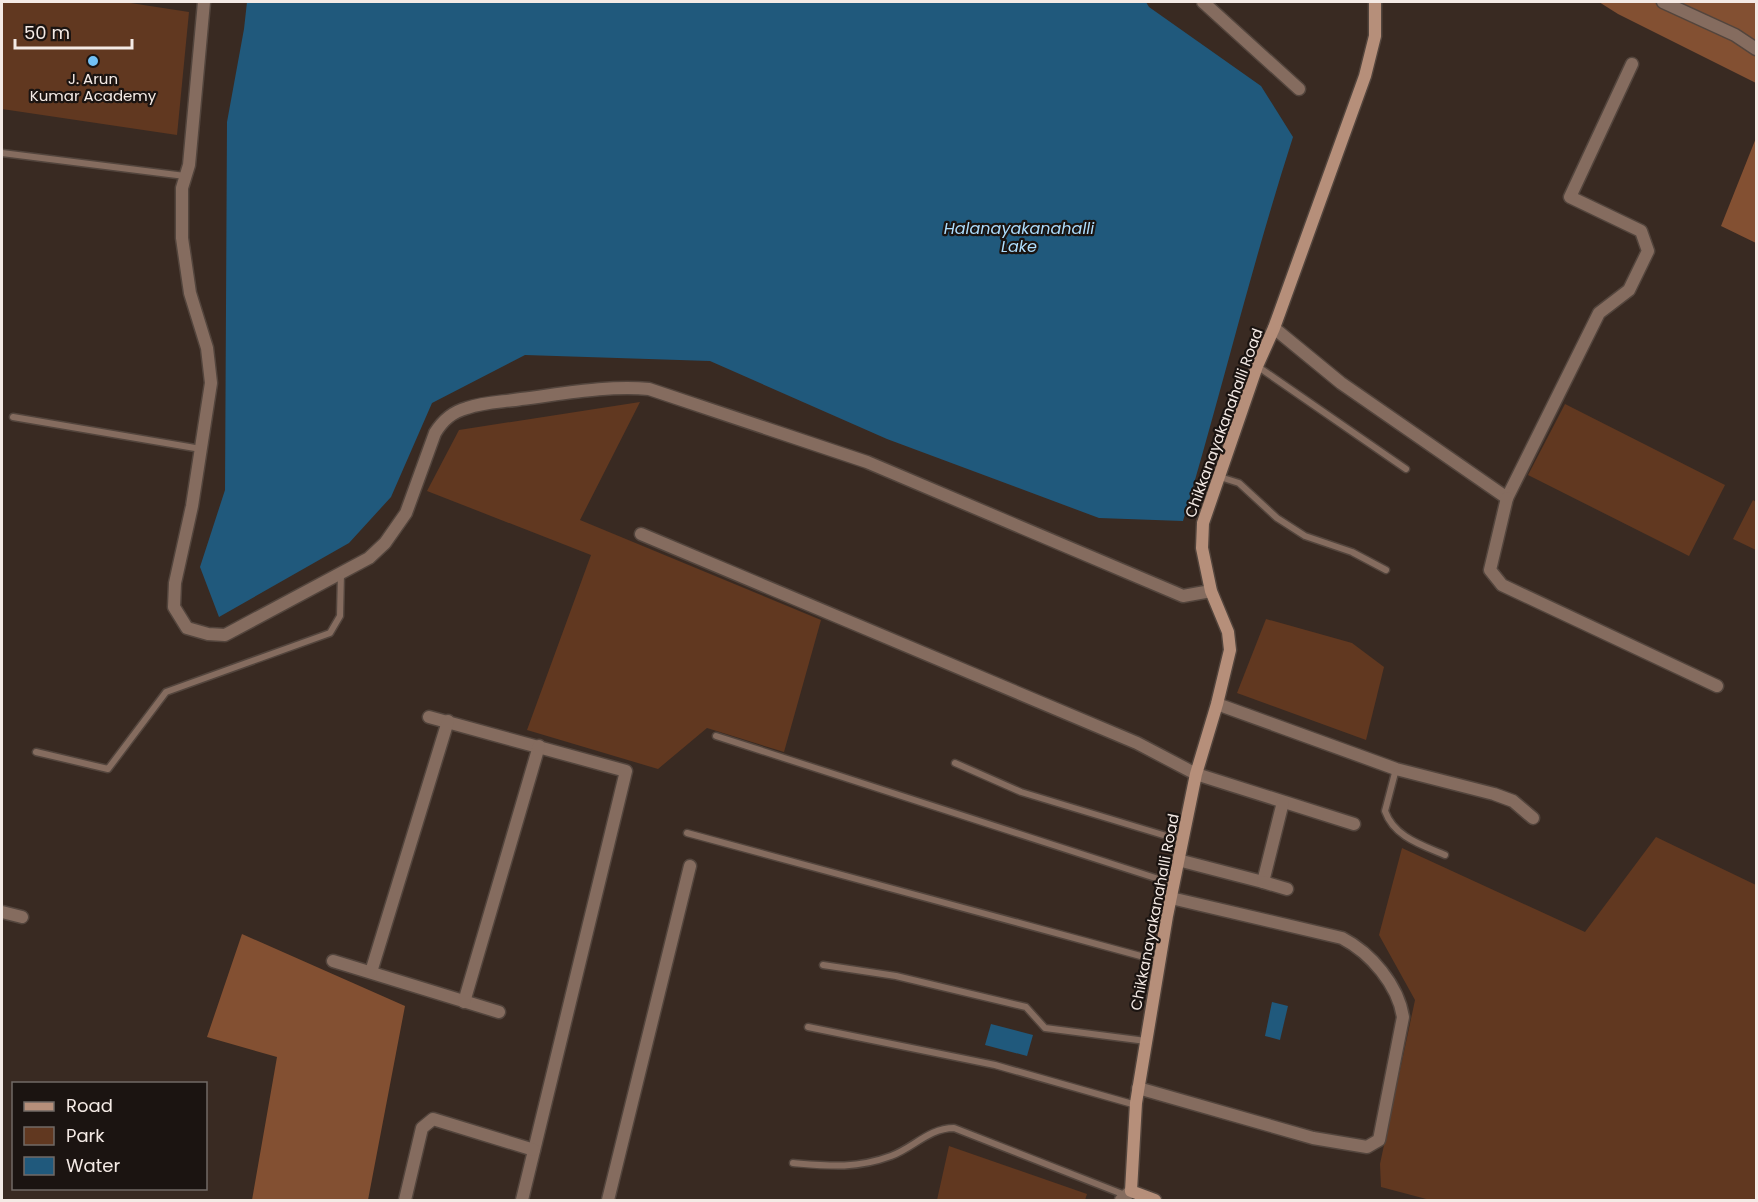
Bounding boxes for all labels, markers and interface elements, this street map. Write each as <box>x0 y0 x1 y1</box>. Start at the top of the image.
scale bar <box>15 12 132 50</box>
text: 50 m <box>24 20 70 45</box>
marker: J. Arun Kumar Academy <box>86 54 100 68</box>
place label: J. Arun Kumar Academy <box>30 68 157 106</box>
water label: Halanayakanahalli Lake <box>944 217 1095 258</box>
street label: Chikkanayakanahalli Road <box>1179 325 1268 520</box>
street label: Chikkanayakanahalli Road <box>1125 812 1184 1012</box>
legend <box>12 1082 207 1190</box>
text: Road <box>66 1093 113 1118</box>
text: Park <box>66 1123 105 1148</box>
text: Water <box>66 1153 120 1178</box>

